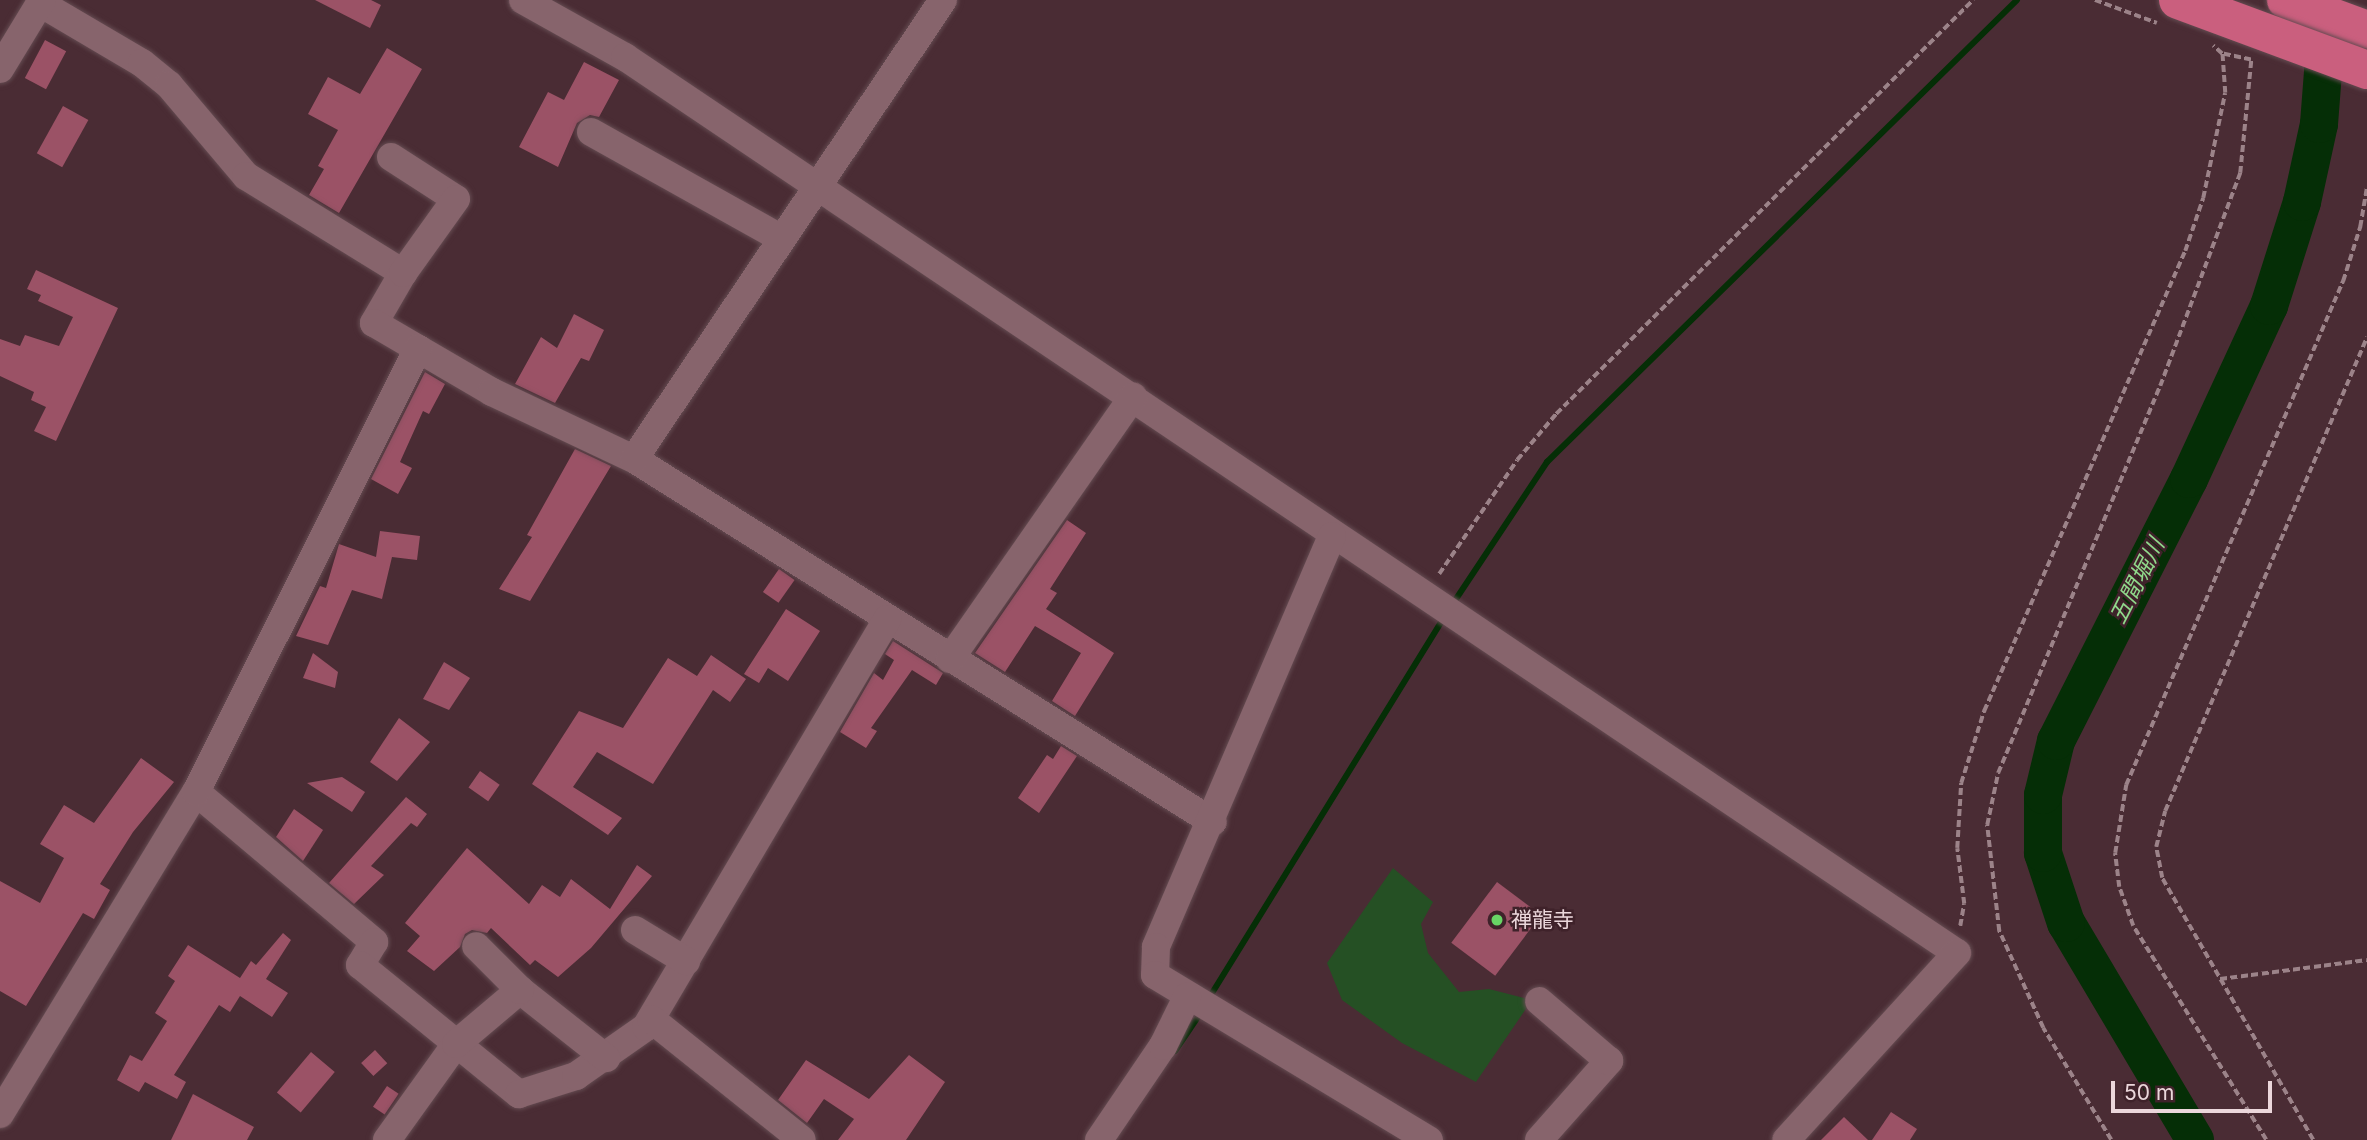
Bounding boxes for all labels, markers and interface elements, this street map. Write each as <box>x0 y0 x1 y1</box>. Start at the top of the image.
water label: 五間堀川 <box>2104 534 2170 628</box>
place label: 禅龍寺 <box>1511 907 1574 933</box>
marker: 禅龍寺 <box>1489 912 1505 928</box>
scale bar <box>2115 1066 2276 1110</box>
text: 50 m <box>2124 1080 2174 1105</box>

